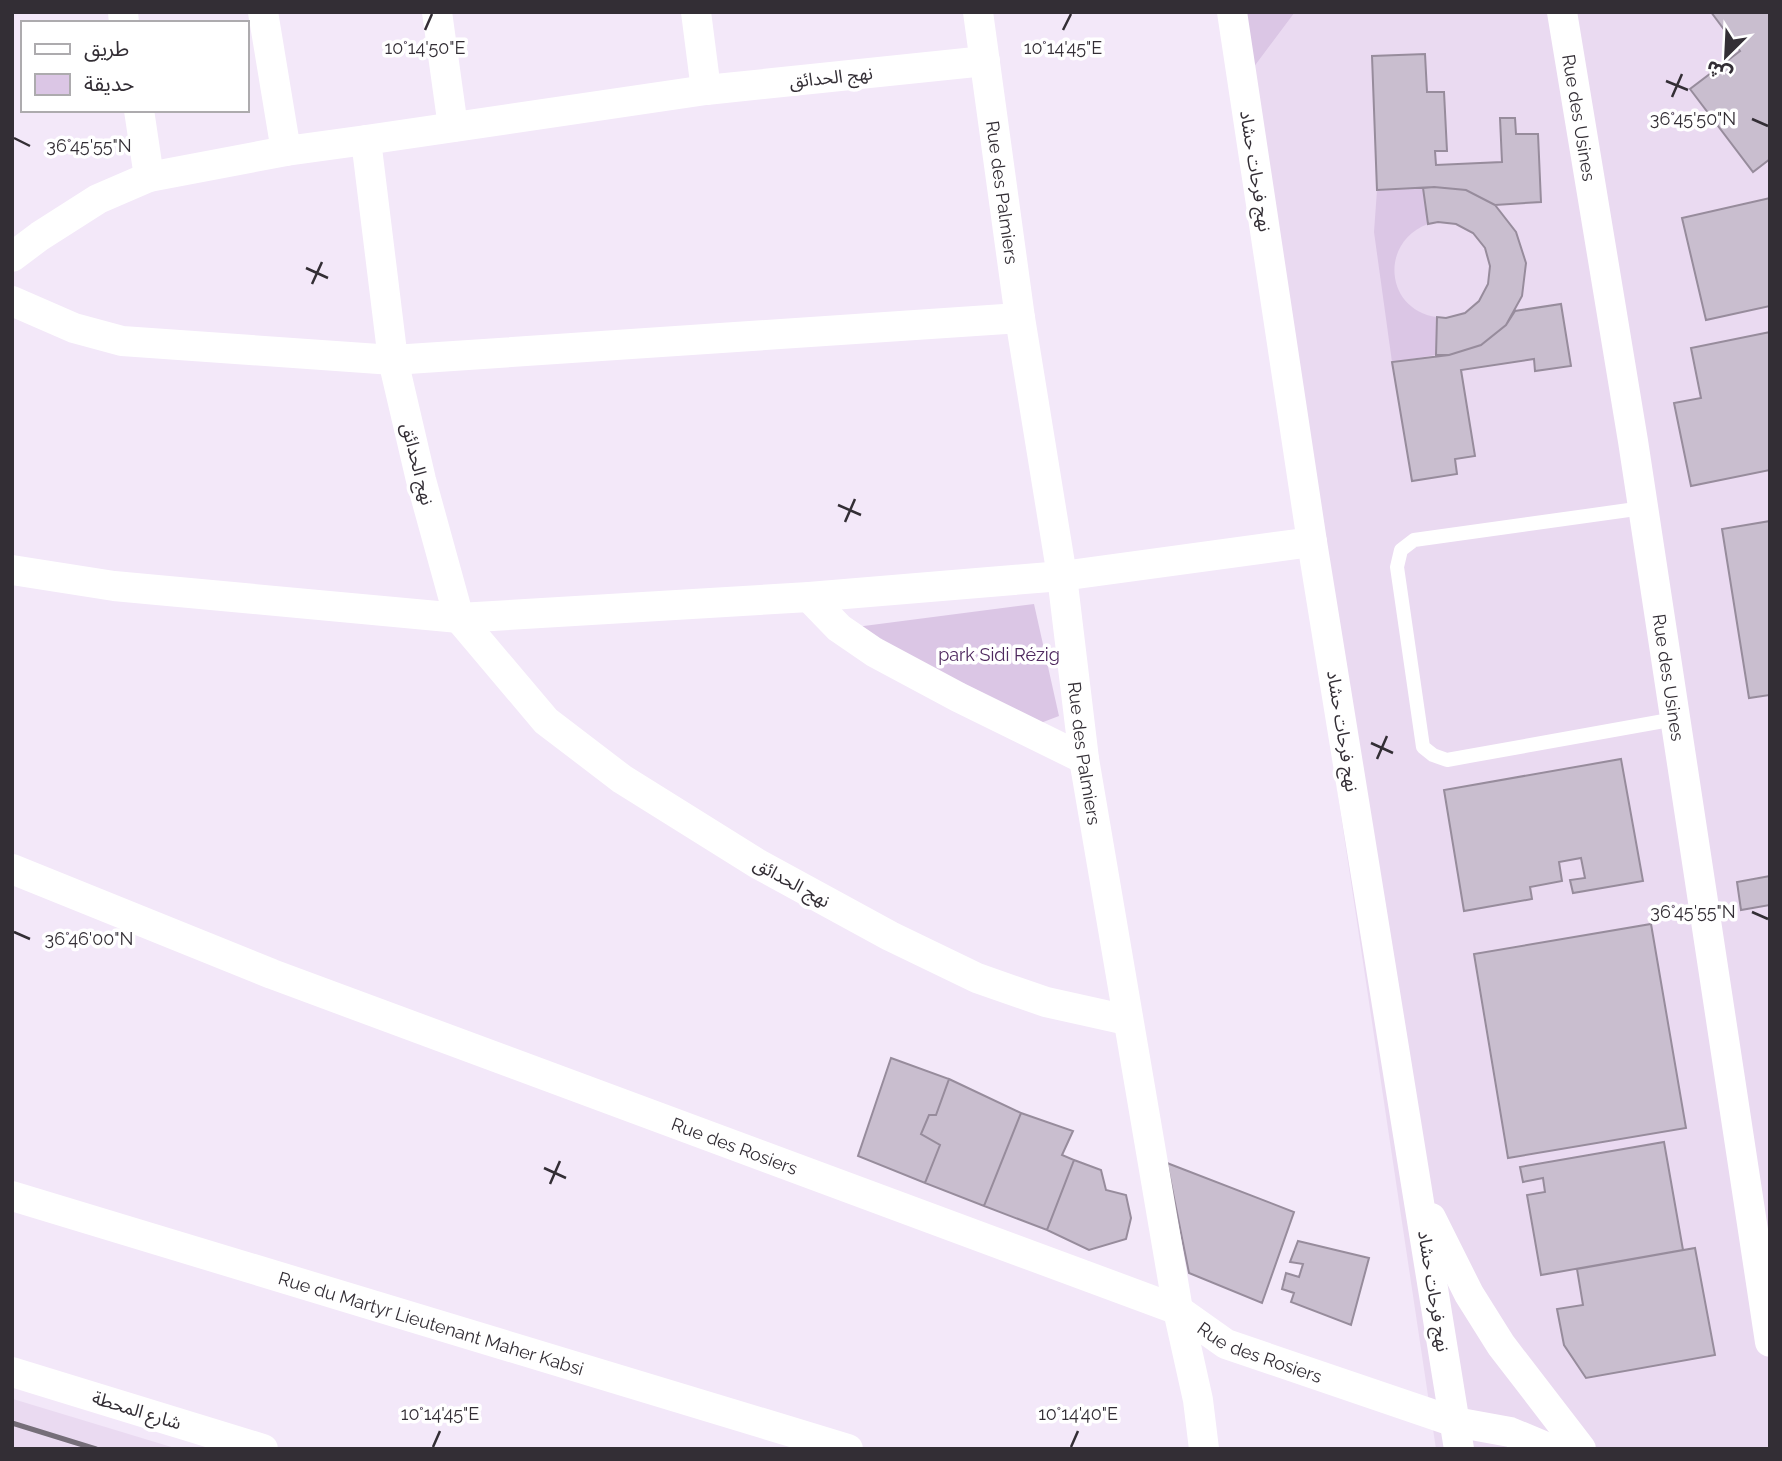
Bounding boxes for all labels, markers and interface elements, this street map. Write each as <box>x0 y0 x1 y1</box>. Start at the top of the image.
legend <box>21 21 248 112</box>
north arrow <box>1691 21 1761 91</box>
text: طريق <box>84 36 129 62</box>
text: 10°14'50"E <box>385 37 465 58</box>
text: 10°14'45"E <box>1024 37 1102 58</box>
street label: Rue des Usines <box>1559 53 1600 183</box>
text: ش <box>1703 56 1735 87</box>
street label: نهج الحدائق <box>788 62 874 95</box>
text: حديقة <box>84 71 134 96</box>
text: 36°45'50"N <box>1650 108 1736 129</box>
street label: نهج فرحات حشاد <box>1233 109 1276 234</box>
street label: Rue des Palmiers <box>983 119 1023 266</box>
text: 36°45'55"N <box>46 135 132 156</box>
street label: نهج الحدائق <box>395 421 438 508</box>
street label: Rue des Usines <box>1649 612 1689 743</box>
park label: park Sidi Rézig <box>938 644 1060 665</box>
street label: نهج فرحات حشاد <box>1320 669 1363 794</box>
street label: Rue des Palmiers <box>1064 680 1106 827</box>
street label: نهج الحدائق <box>749 852 834 914</box>
text: 36°45'55"N <box>1650 901 1736 922</box>
text: 36°46'00"N <box>45 928 133 949</box>
street label: Rue des Rosiers <box>669 1113 801 1179</box>
street label: نهج فرحات حشاد <box>1411 1229 1454 1354</box>
street label: Rue du Martyr Lieutenant Maher Kabsi <box>276 1267 586 1379</box>
street label: Rue des Rosiers <box>1194 1317 1325 1387</box>
street label: شارع المحطة <box>89 1387 184 1437</box>
text: 10°14'45"E <box>401 1403 479 1424</box>
text: 10°14'40"E <box>1038 1403 1118 1424</box>

